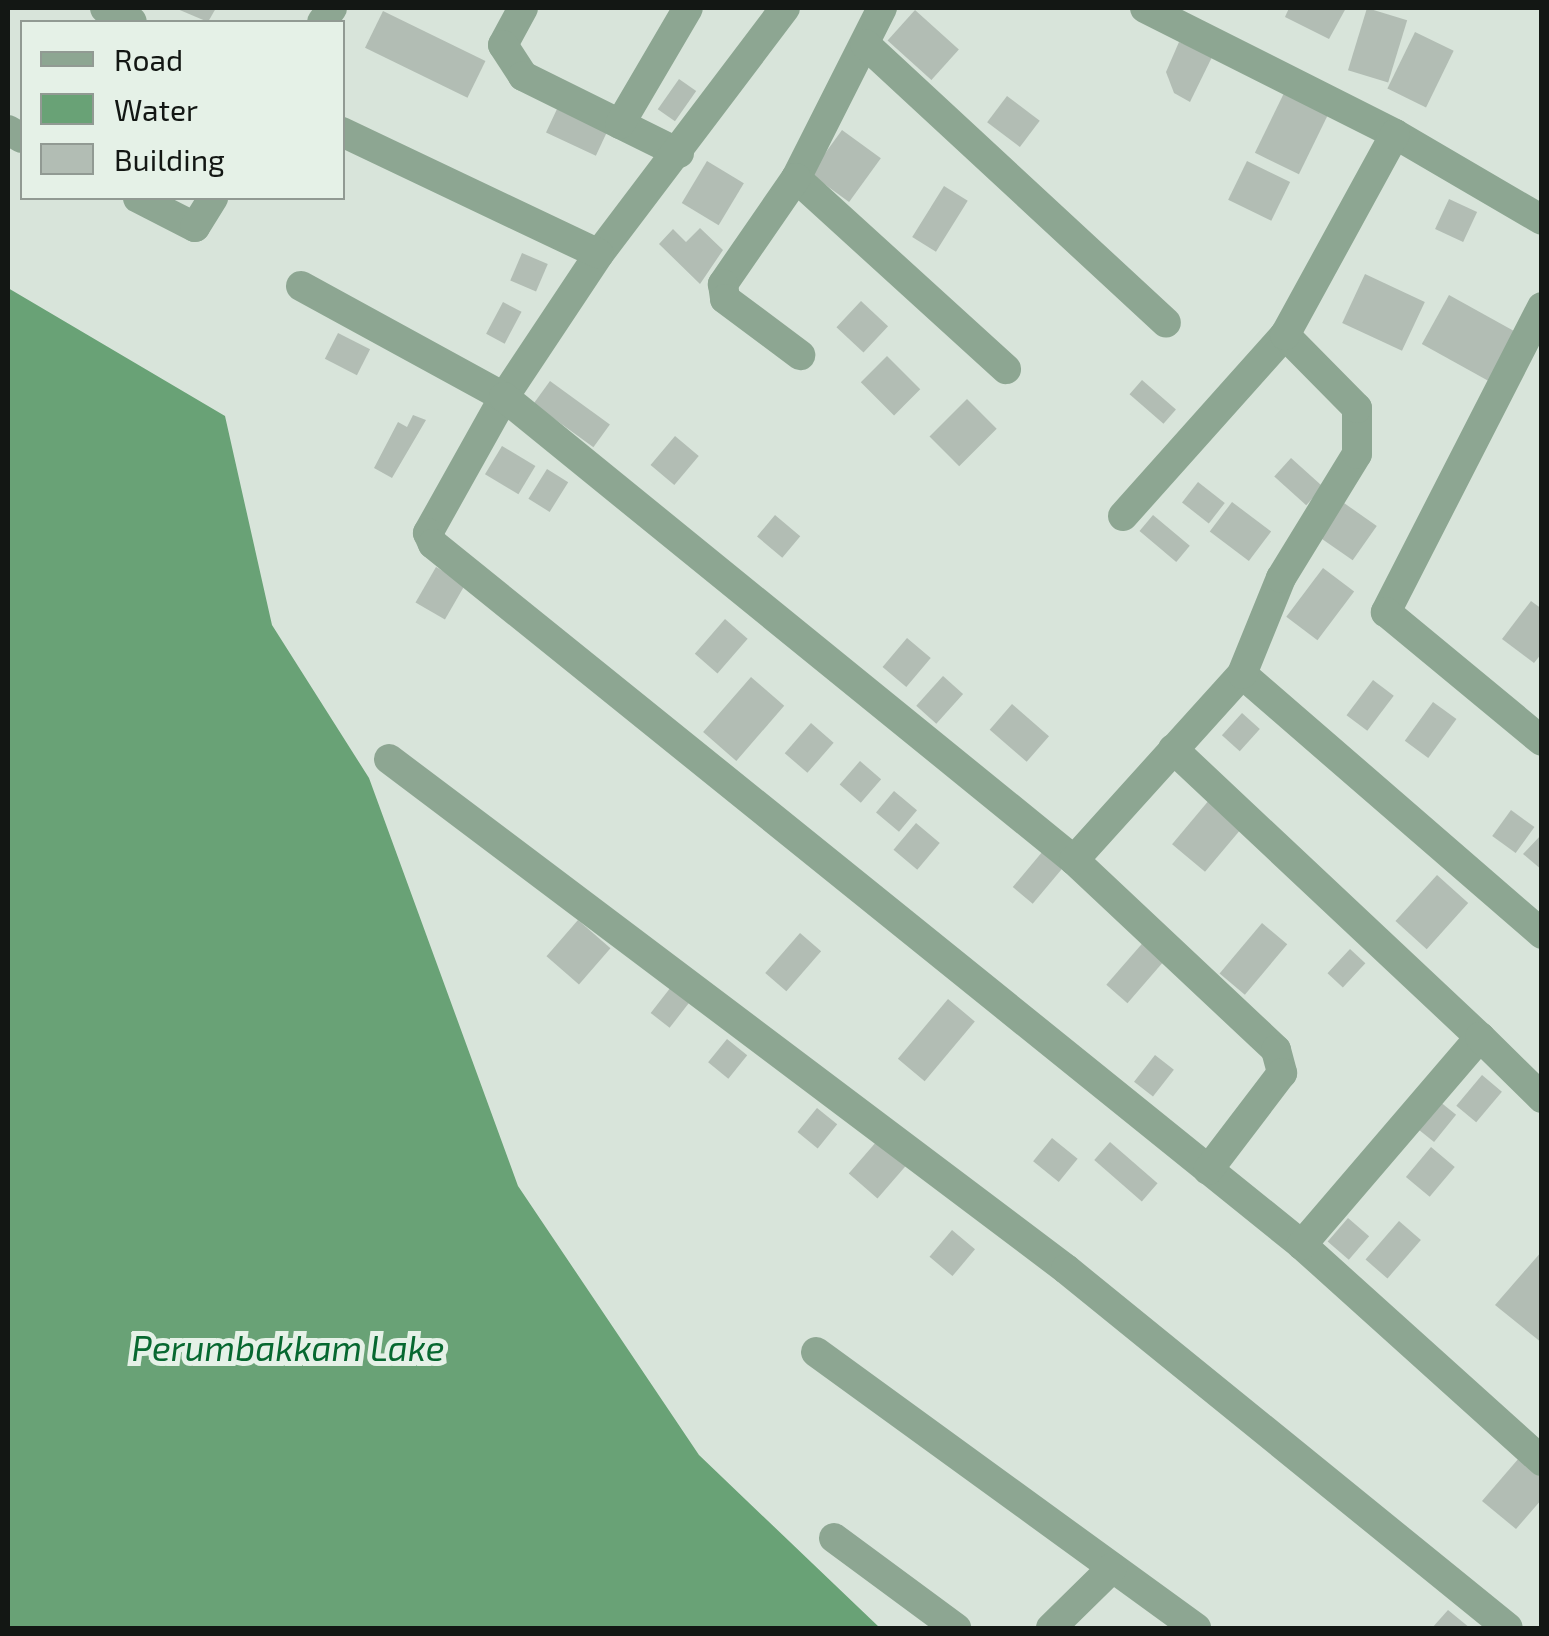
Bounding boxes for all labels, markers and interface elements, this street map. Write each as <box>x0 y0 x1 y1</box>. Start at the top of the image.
legend <box>20 20 345 200</box>
text: Road <box>114 41 183 77</box>
text: Water <box>114 91 198 127</box>
text: Building <box>114 141 225 177</box>
water label: Perumbakkam Lake <box>131 1326 445 1368</box>

